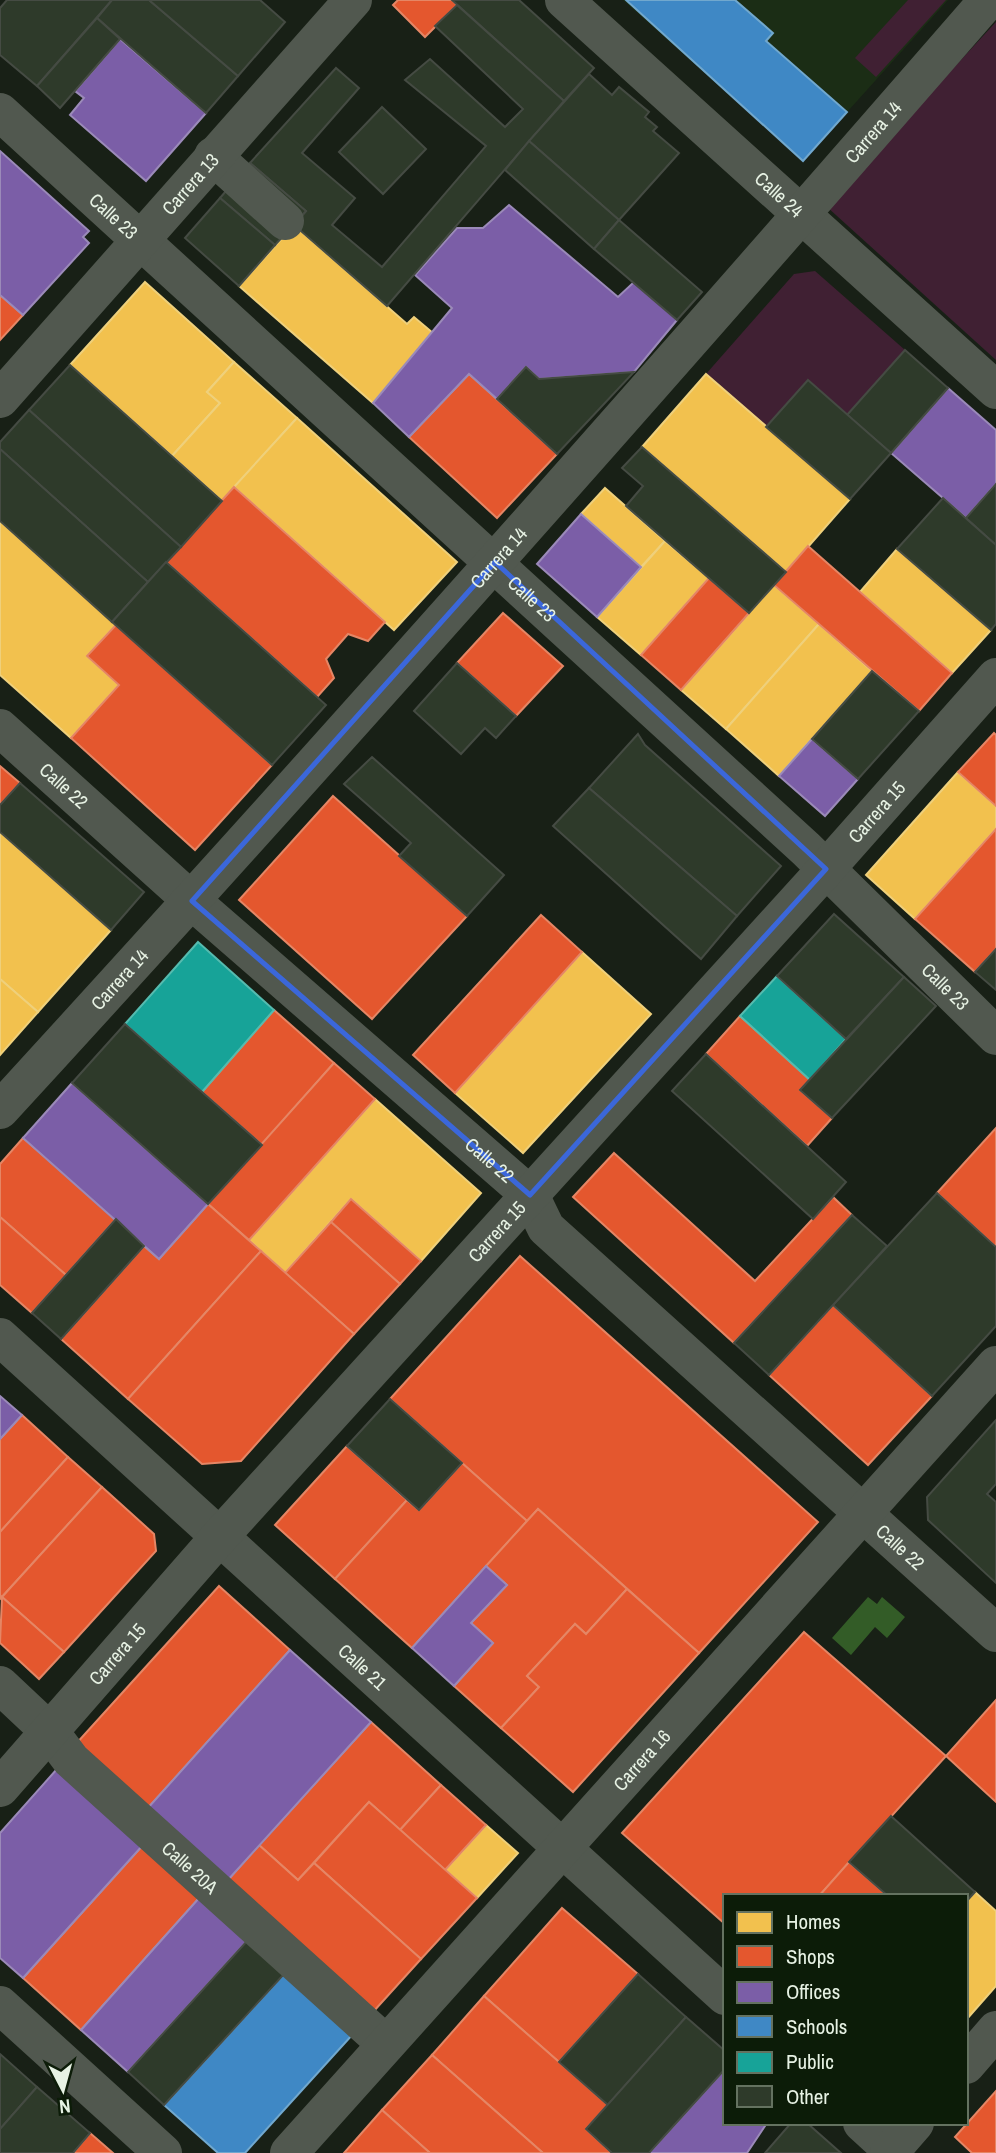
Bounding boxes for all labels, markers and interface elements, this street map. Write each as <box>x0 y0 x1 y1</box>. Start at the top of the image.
street label: Carrera 14 <box>839 95 908 169</box>
street label: Carrera 13 <box>156 148 225 221</box>
street label: Calle 24 <box>749 166 809 223</box>
street label: Calle 23 <box>84 187 144 245</box>
street label: Carrera 14 <box>464 521 533 594</box>
street label: Calle 23 <box>502 570 562 627</box>
street label: Calle 22 <box>34 757 94 814</box>
street label: Carrera 15 <box>842 775 911 848</box>
street label: Carrera 14 <box>85 943 154 1016</box>
street label: Calle 23 <box>916 957 975 1016</box>
street label: Calle 22 <box>460 1131 520 1189</box>
street label: Carrera 15 <box>462 1195 532 1268</box>
street label: Calle 22 <box>871 1518 930 1576</box>
street label: Carrera 15 <box>83 1617 152 1691</box>
street label: Calle 21 <box>333 1638 393 1696</box>
street label: Carrera 16 <box>607 1724 676 1796</box>
street label: Calle 20A <box>156 1835 224 1900</box>
legend <box>723 1894 968 2125</box>
text: Homes <box>786 1907 841 1936</box>
text: Shops <box>786 1942 835 1971</box>
text: Offices <box>786 1977 840 2006</box>
text: Schools <box>786 2012 847 2041</box>
text: Public <box>786 2047 834 2076</box>
north arrow <box>28 2055 98 2125</box>
text: Other <box>786 2082 829 2111</box>
text: N <box>58 2093 72 2120</box>

